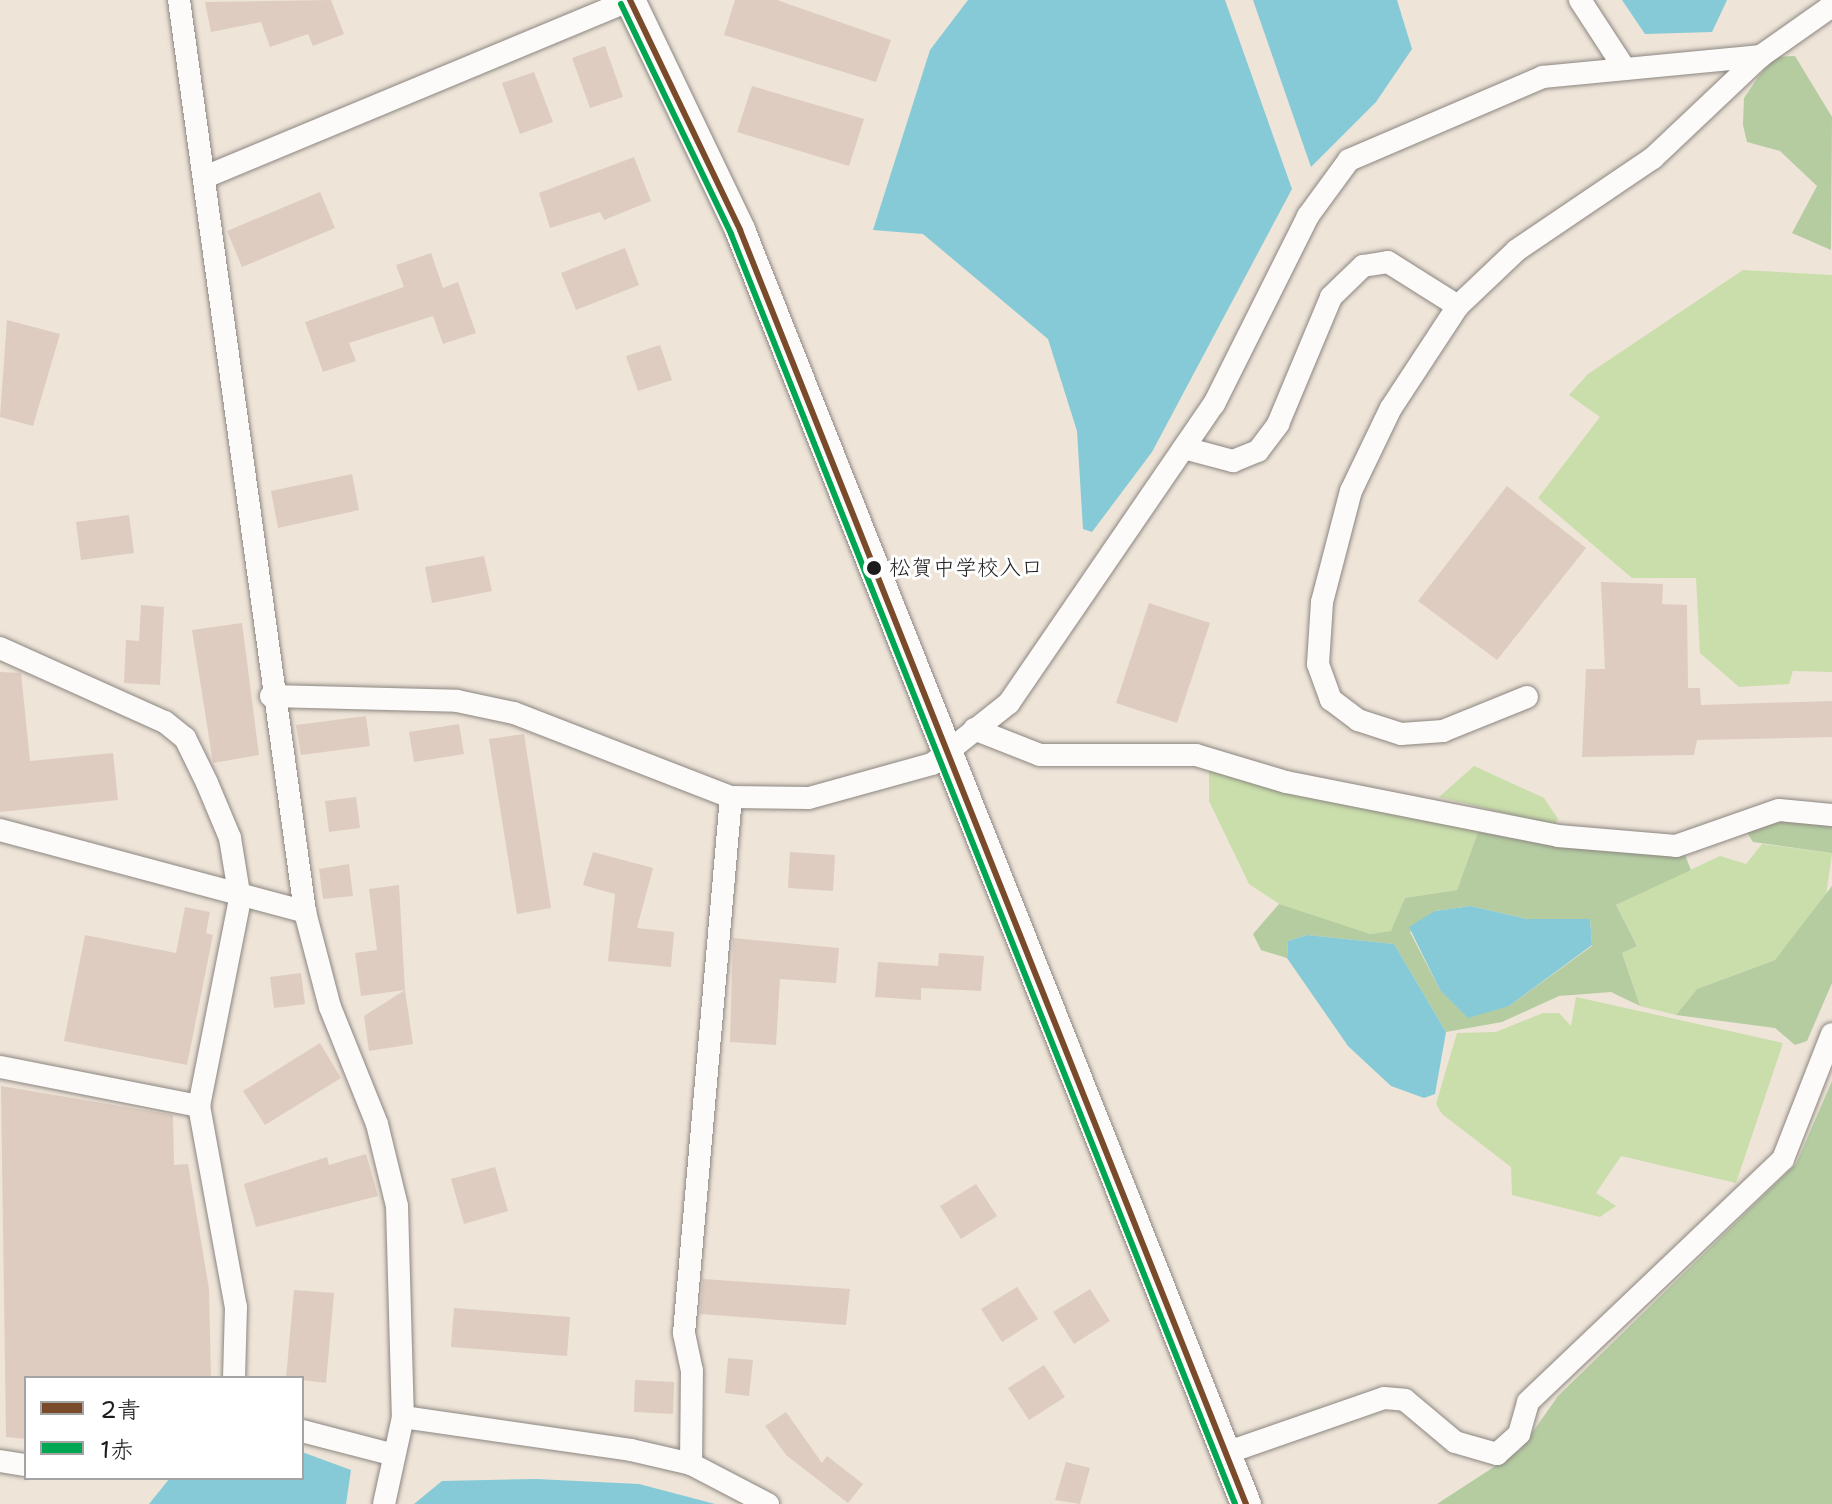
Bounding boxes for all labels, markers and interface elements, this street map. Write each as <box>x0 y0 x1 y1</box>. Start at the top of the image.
place label: 松賀中学校入口 <box>889 555 1043 581</box>
marker: 松賀中学校入口 <box>866 560 882 576</box>
legend <box>24 1376 304 1480</box>
text: 2青 <box>100 1394 141 1426</box>
text: 1赤 <box>100 1434 134 1466</box>

